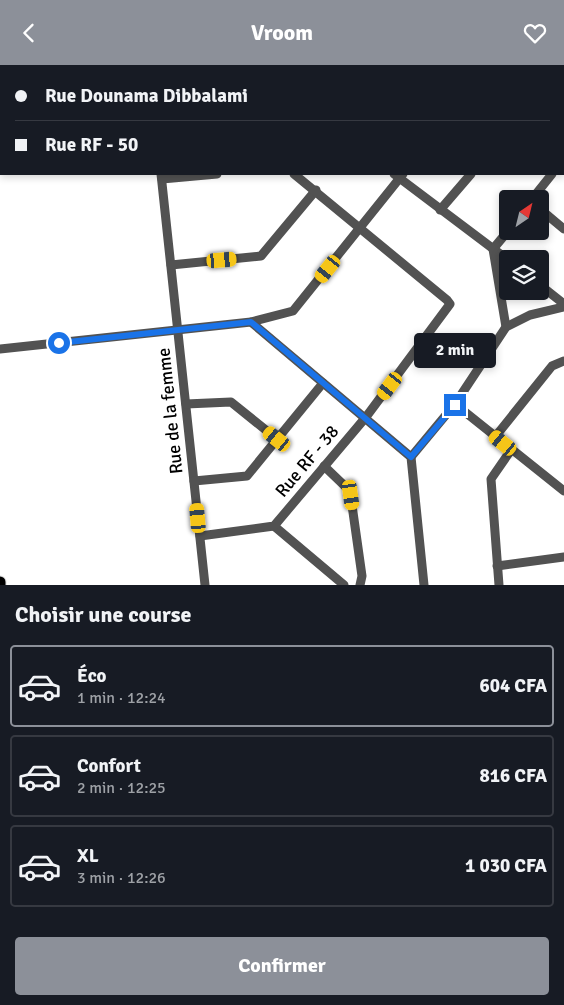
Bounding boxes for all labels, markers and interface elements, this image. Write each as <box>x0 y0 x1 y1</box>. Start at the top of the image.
icon: back <box>15 19 43 47</box>
text: Vroom <box>251 19 313 46</box>
icon: heart <box>521 19 549 47</box>
text: Rue Dounama Dibbalami <box>45 84 248 108</box>
text: Rue RF - 50 <box>45 133 138 157</box>
north arrow <box>499 190 549 240</box>
map controls <box>499 190 549 300</box>
button: layers <box>499 250 549 300</box>
car <box>206 251 237 269</box>
car <box>312 253 343 285</box>
route start <box>48 332 70 354</box>
callout: 2 min <box>414 333 496 367</box>
text: 2 min <box>436 340 474 360</box>
street label: Rue de la femme <box>152 347 188 475</box>
car <box>374 370 405 402</box>
route end <box>444 394 466 416</box>
street label: Rue RF - 38 <box>271 421 343 501</box>
car <box>260 424 293 454</box>
car <box>486 428 519 458</box>
car <box>341 479 360 511</box>
car <box>189 502 206 534</box>
text: Choisir une course <box>15 601 191 628</box>
icon: car <box>17 664 62 709</box>
text: Éco <box>77 664 107 688</box>
text: 604 CFA <box>479 674 547 698</box>
text: 1 min · 12:24 <box>77 688 166 708</box>
icon: car <box>17 754 62 799</box>
text: Confort <box>77 754 141 778</box>
text: 816 CFA <box>479 764 547 788</box>
text: 2 min · 12:25 <box>77 778 166 798</box>
icon: car <box>17 844 62 889</box>
text: XL <box>77 844 99 868</box>
text: 1 030 CFA <box>465 854 547 878</box>
text: 3 min · 12:26 <box>77 868 166 888</box>
button: Confirmer <box>15 937 549 995</box>

